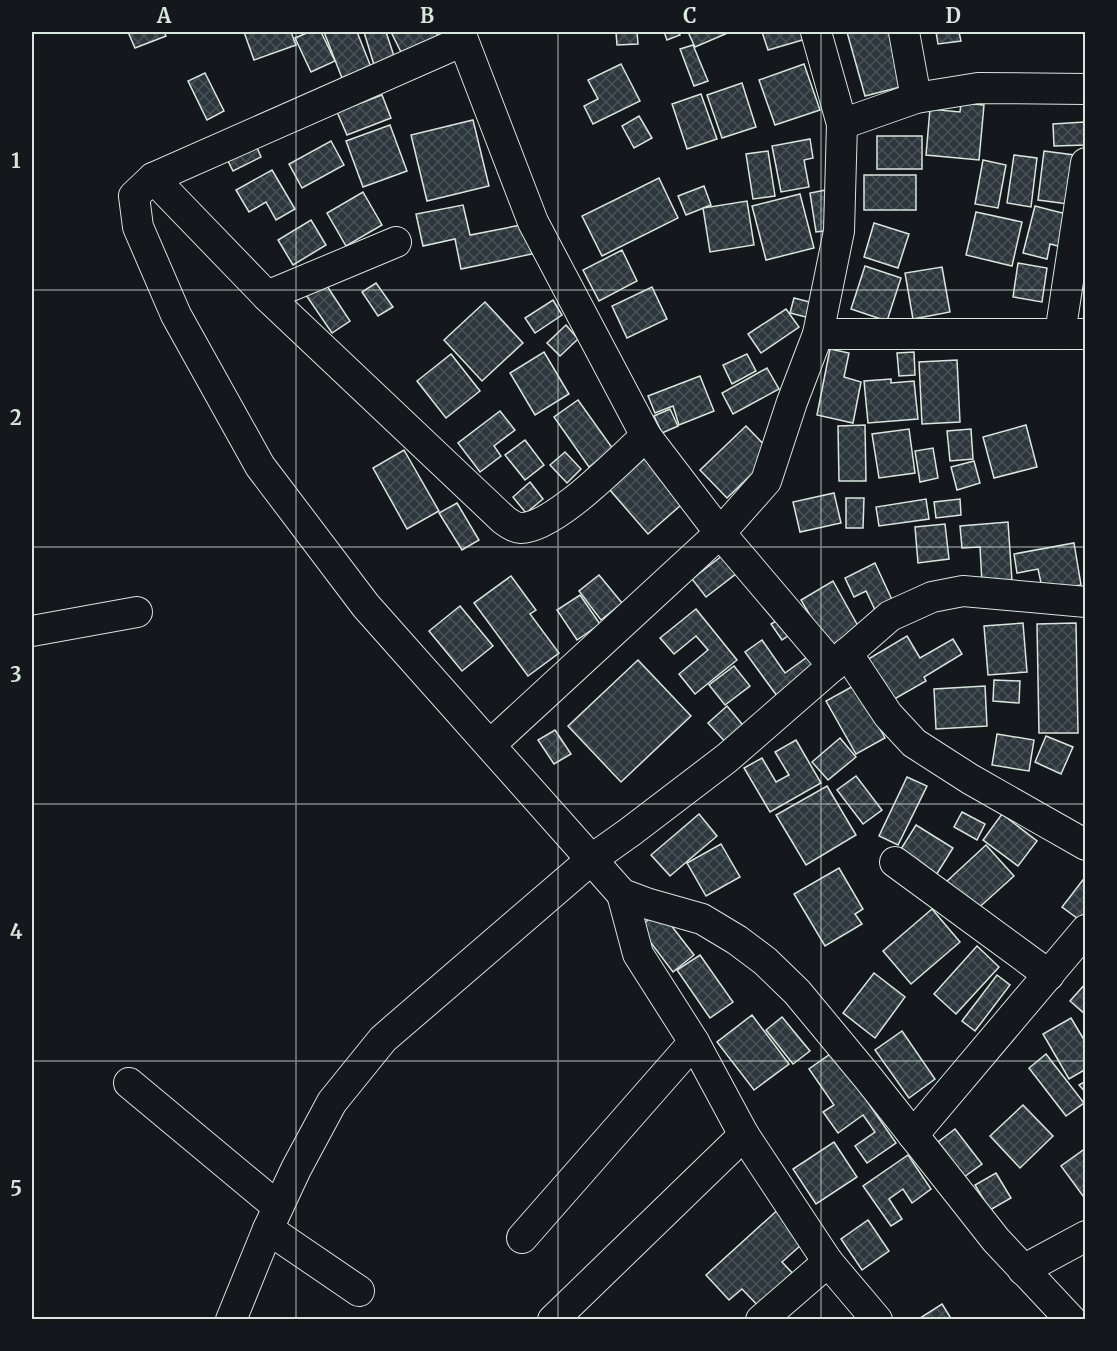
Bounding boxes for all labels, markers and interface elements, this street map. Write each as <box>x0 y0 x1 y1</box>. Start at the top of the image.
text: A <box>156 3 172 28</box>
text: B <box>420 3 434 28</box>
text: C <box>683 3 697 28</box>
text: D <box>945 3 961 28</box>
text: 1 <box>11 148 21 173</box>
text: 2 <box>10 405 22 430</box>
text: 3 <box>10 662 22 687</box>
text: 4 <box>10 919 23 944</box>
text: 5 <box>10 1176 22 1201</box>

